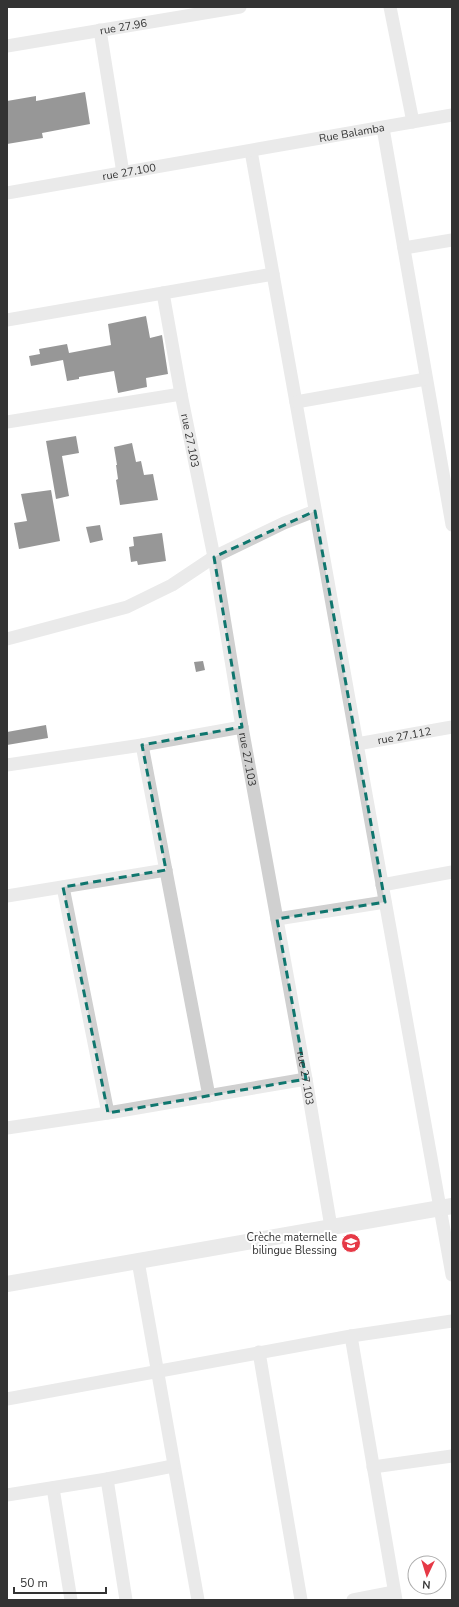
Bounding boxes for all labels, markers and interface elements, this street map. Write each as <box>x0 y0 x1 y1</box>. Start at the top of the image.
street label: rue 27.96 <box>99 15 149 38</box>
street label: Rue Balamba <box>318 119 386 146</box>
street label: rue 27.100 <box>101 159 158 184</box>
street label: rue 27.103 <box>178 412 203 469</box>
street label: rue 27.112 <box>376 723 432 748</box>
street label: rue 27.103 <box>236 731 260 787</box>
street label: rue 27.103 <box>294 1050 318 1106</box>
place label: Crèche maternelle bilingue Blessing <box>247 1230 337 1258</box>
school or university icon: Crèche maternelle bilingue Blessing <box>340 1232 362 1254</box>
north arrow <box>407 1555 447 1595</box>
scale bar <box>14 1569 106 1595</box>
text: 50 m <box>20 1575 48 1591</box>
text: N <box>422 1577 431 1592</box>

